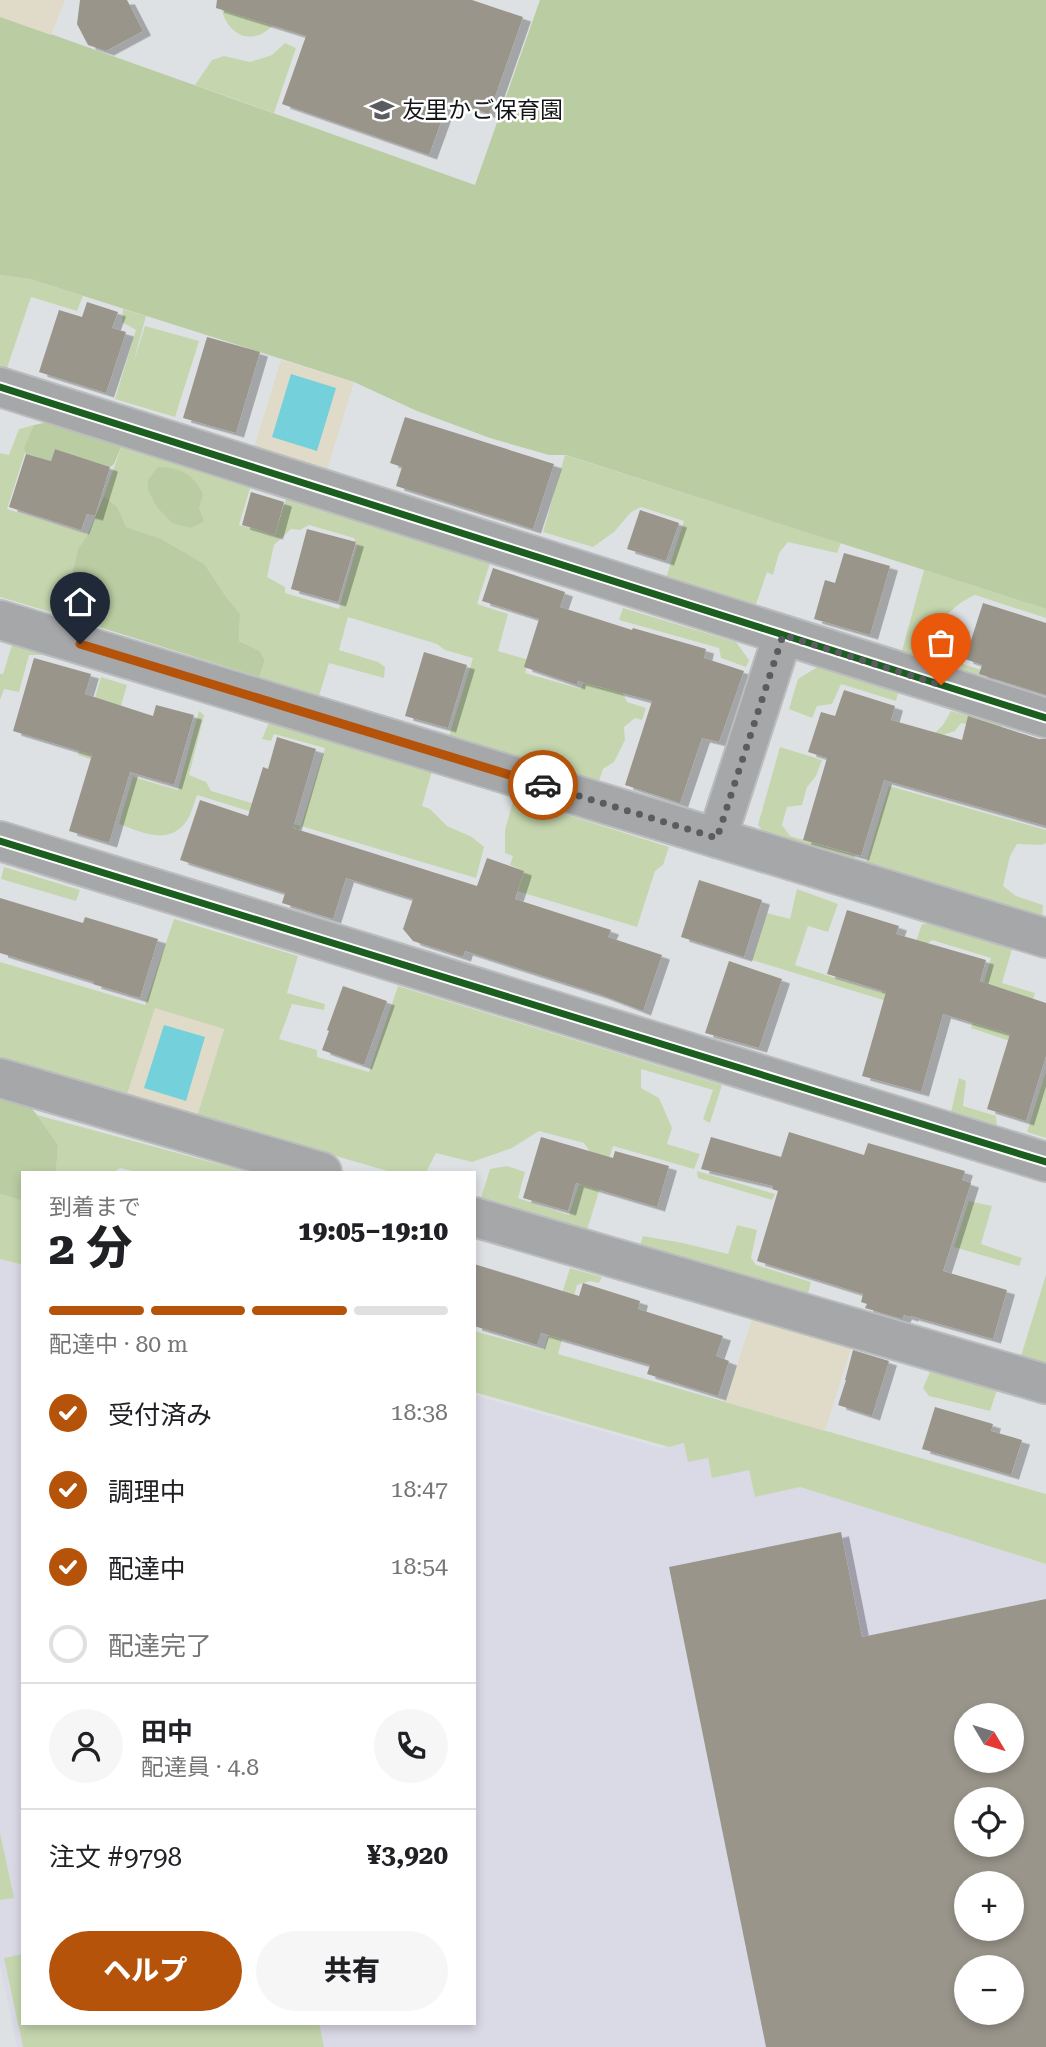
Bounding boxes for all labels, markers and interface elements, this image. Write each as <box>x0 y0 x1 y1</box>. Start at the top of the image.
school or university icon: 友里かご保育園 <box>368 96 396 124</box>
place label: 友里かご保育園 <box>402 97 563 124</box>
pin <box>50 572 110 644</box>
icon: home <box>61 583 99 621</box>
pin <box>911 613 971 685</box>
icon: bag <box>922 624 960 662</box>
courier <box>508 750 578 820</box>
icon: car <box>524 766 562 804</box>
text: 到着まで <box>49 1194 141 1221</box>
text: 19:05–19:10 <box>298 1216 448 1246</box>
text: 2 分 <box>49 1221 132 1275</box>
text: 配達中 · 80 m <box>49 1331 188 1358</box>
icon: check <box>49 1394 87 1432</box>
text: 18:38 <box>391 1399 448 1426</box>
text: 受付済み <box>108 1400 212 1430</box>
icon: check <box>49 1471 87 1509</box>
text: 18:47 <box>391 1476 448 1503</box>
text: 調理中 <box>108 1477 186 1507</box>
icon: check <box>49 1548 87 1586</box>
text: 18:54 <box>391 1553 448 1580</box>
text: 配達中 <box>108 1554 186 1584</box>
text: 配達完了 <box>108 1631 212 1661</box>
north arrow <box>954 1703 1024 1773</box>
map controls <box>954 1703 1024 2025</box>
button: person <box>49 1709 123 1783</box>
button: phone <box>374 1709 448 1783</box>
text: 田中 <box>141 1717 193 1747</box>
text: 配達員 · 4.8 <box>141 1754 259 1781</box>
button: locate <box>954 1787 1024 1857</box>
text: ¥3,920 <box>367 1840 448 1870</box>
text: 注文 #9798 <box>49 1842 182 1872</box>
button: + <box>954 1871 1024 1941</box>
button: ヘルプ <box>49 1931 242 2011</box>
button: 共有 <box>256 1931 448 2011</box>
button: − <box>954 1955 1024 2025</box>

